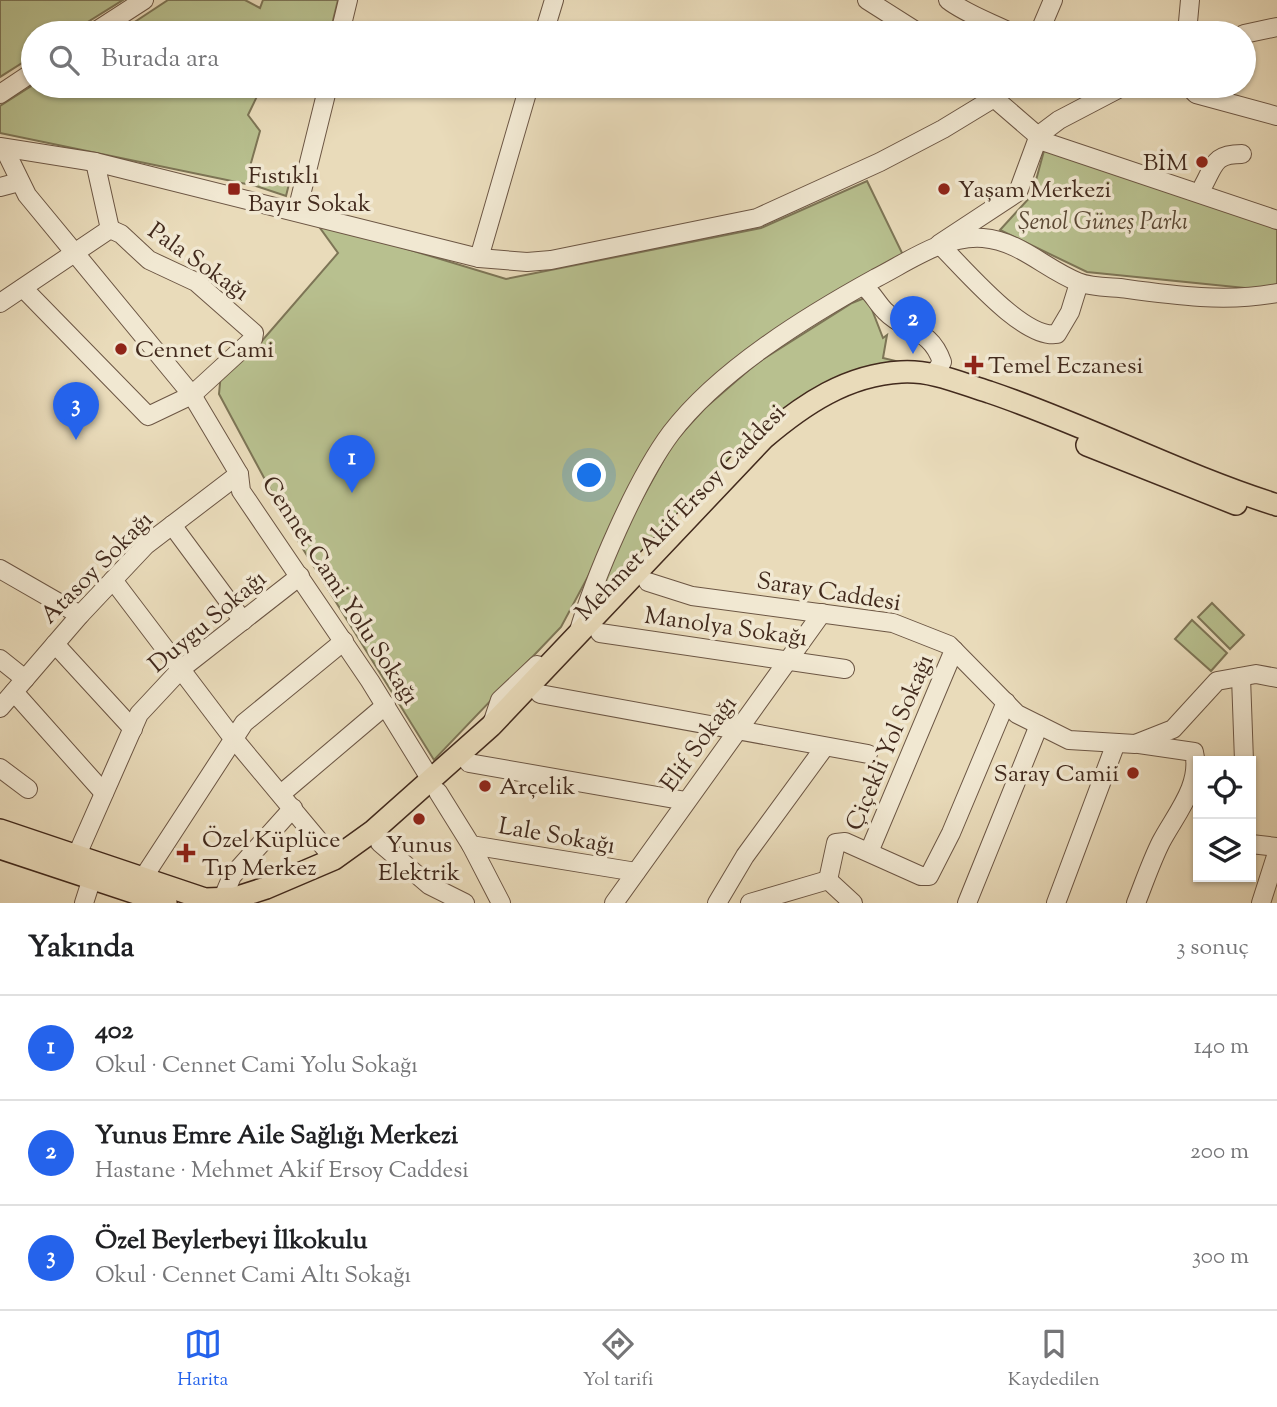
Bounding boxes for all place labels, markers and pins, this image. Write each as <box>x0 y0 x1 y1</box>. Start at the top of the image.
place label: BİM <box>1143 147 1188 181</box>
marker: BİM <box>1194 154 1210 170</box>
place label: Fıstıklı Bayır Sokak <box>248 160 371 222</box>
place label: Yaşam Merkezi <box>958 174 1112 208</box>
marker: Fıstıklı Bayır Sokak <box>226 181 242 197</box>
marker: Yaşam Merkezi <box>936 181 952 197</box>
pin: 2 <box>890 296 936 354</box>
place label: Cennet Cami <box>135 334 274 368</box>
marker: Cennet Cami <box>113 341 129 357</box>
place label: Temel Eczanesi <box>988 350 1143 384</box>
marker: Temel Eczanesi <box>966 357 982 373</box>
pin: 3 <box>53 382 99 440</box>
pin: 1 <box>329 435 375 493</box>
place label: Saray Camii <box>994 758 1119 792</box>
marker: Saray Camii <box>1125 765 1141 781</box>
place label: Arçelik <box>499 771 576 805</box>
marker: Arçelik <box>477 778 493 794</box>
marker: Yunus Elektrik <box>411 811 427 827</box>
place label: Özel Küplüce Tıp Merkez <box>202 824 340 886</box>
place label: Yunus Elektrik <box>378 829 460 891</box>
marker: Özel Küplüce Tıp Merkez <box>176 843 196 863</box>

